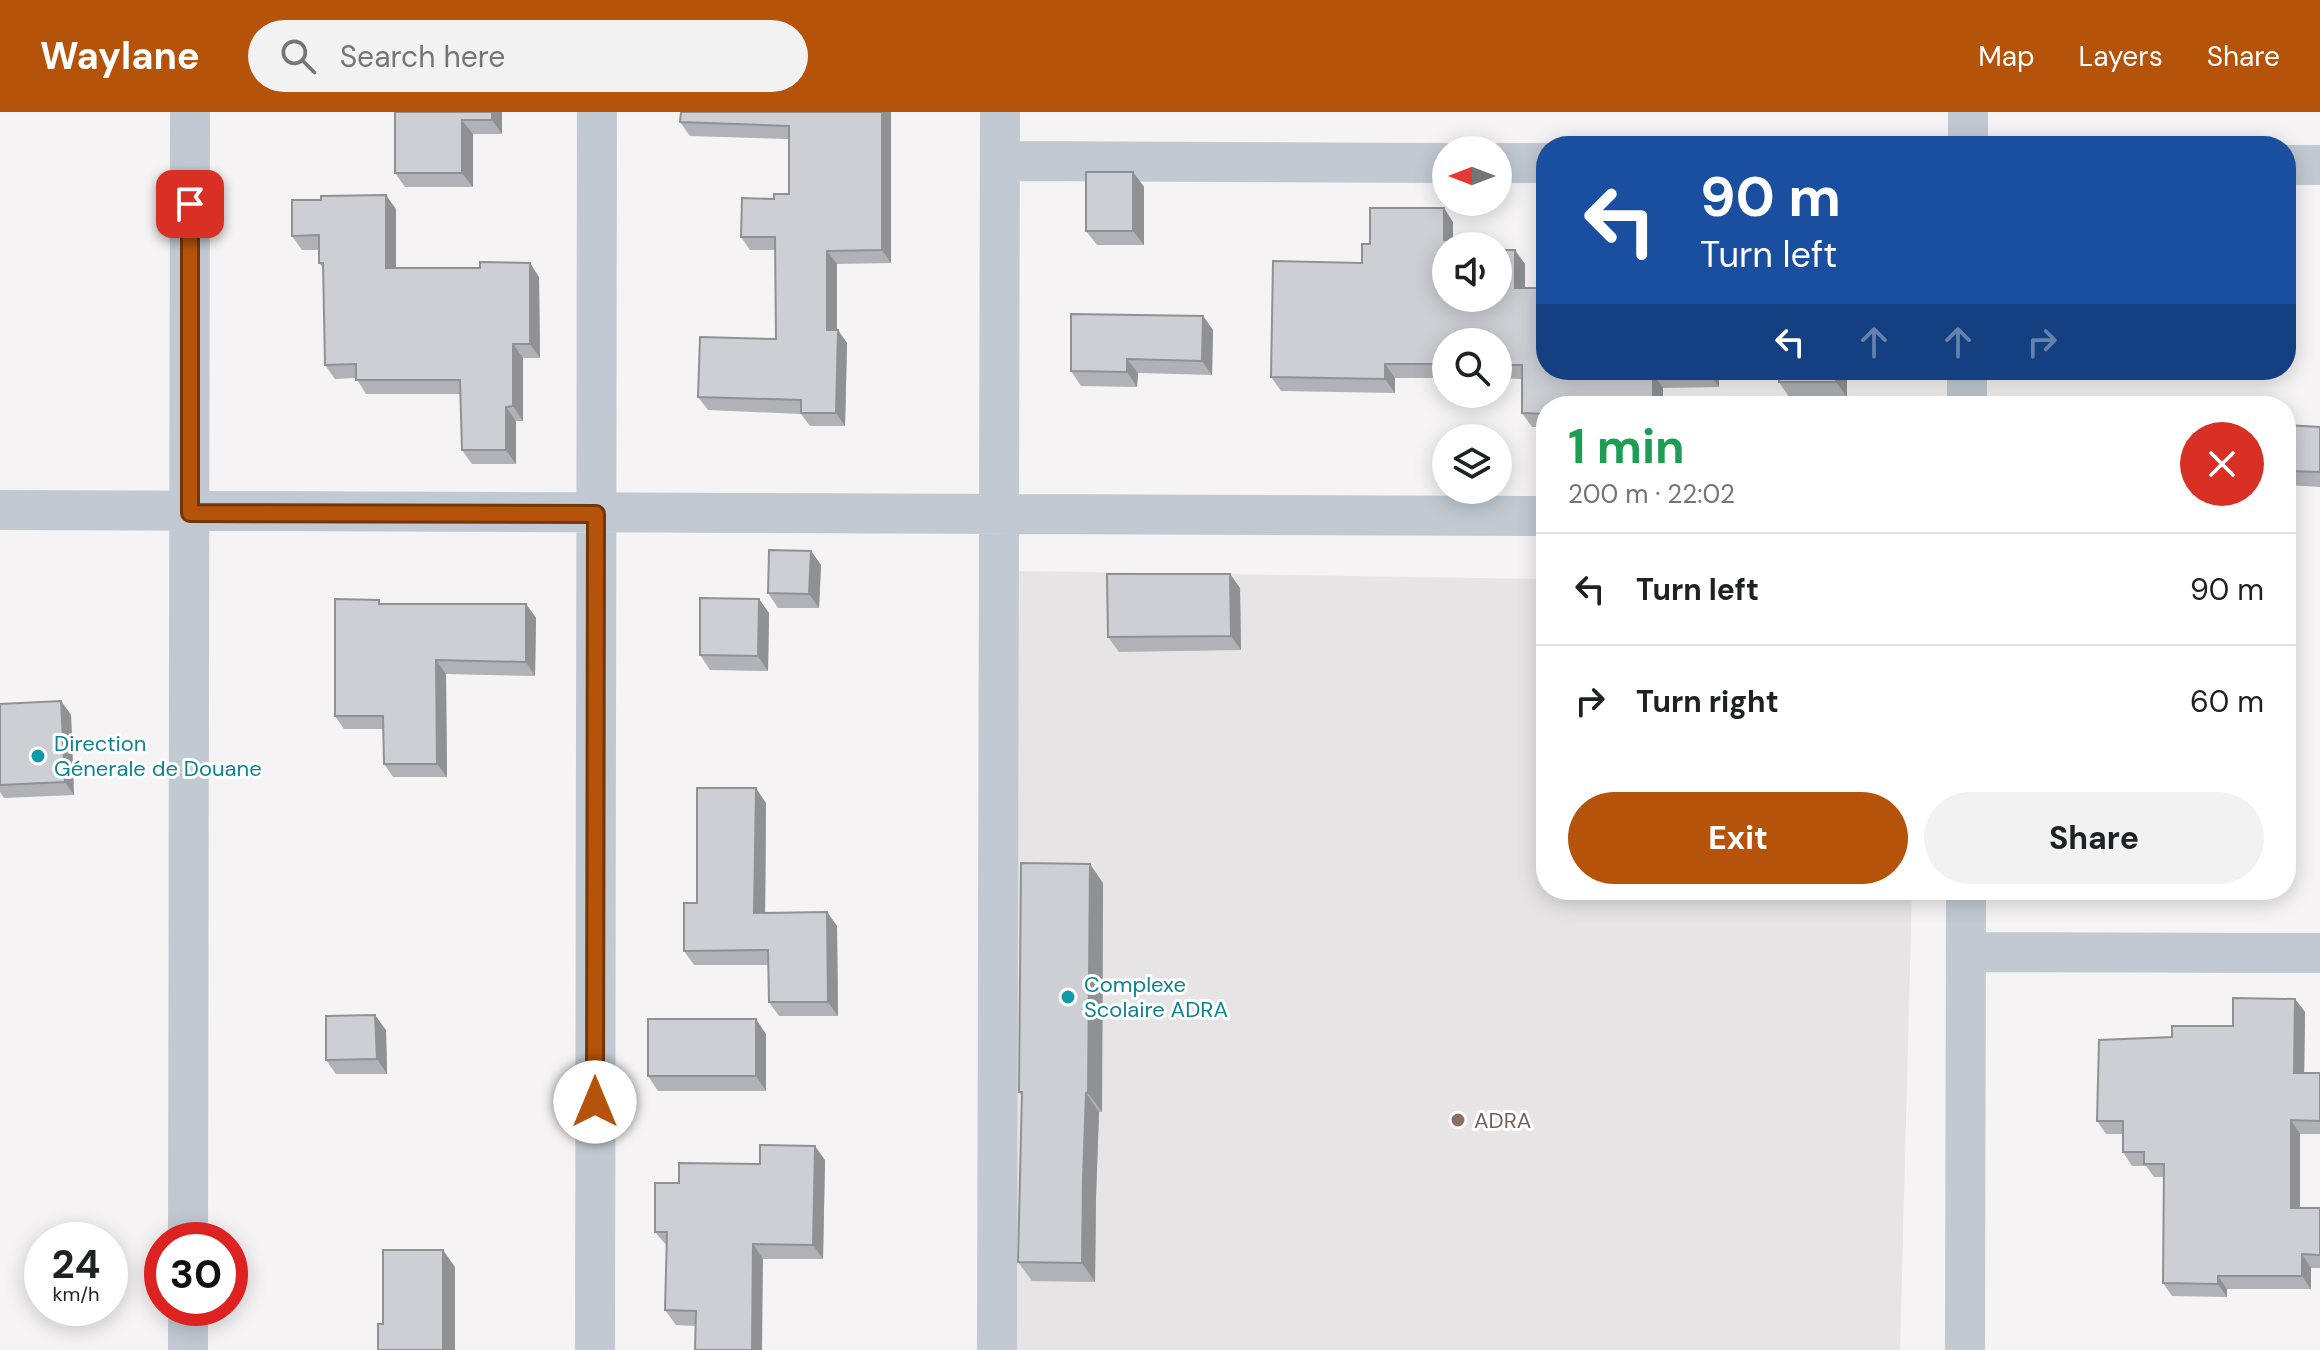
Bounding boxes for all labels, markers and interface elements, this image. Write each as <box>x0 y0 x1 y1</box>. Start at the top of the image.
search box <box>248 20 808 92</box>
text: Waylane <box>40 31 200 81</box>
icon: search <box>276 34 320 78</box>
text: Search here <box>340 37 505 76</box>
text: Map <box>1978 38 2035 75</box>
text: Layers <box>2079 38 2163 75</box>
text: Share <box>2207 38 2280 75</box>
north arrow <box>1432 136 1512 216</box>
map controls <box>1432 136 1512 504</box>
text: 90 m <box>1700 160 1841 233</box>
icon: left <box>1568 168 1672 272</box>
pin <box>156 170 224 238</box>
icon: arrive <box>168 182 212 226</box>
text: Turn left <box>1700 231 1837 278</box>
button: sound <box>1432 232 1512 312</box>
icon: left <box>1768 320 1812 364</box>
icon: ahead <box>1852 320 1896 364</box>
icon: ahead <box>1936 320 1980 364</box>
icon: right <box>2020 320 2064 364</box>
button: search <box>1432 328 1512 408</box>
text: 1 min <box>1568 415 1685 478</box>
button: close <box>2180 422 2264 506</box>
button: layers <box>1432 424 1512 504</box>
text: 200 m · 22:02 <box>1568 477 1735 511</box>
icon: left <box>1568 567 1612 611</box>
text: Turn left <box>1636 570 1759 609</box>
text: 90 m <box>2190 570 2264 609</box>
icon: right <box>1568 679 1612 723</box>
text: Turn right <box>1636 682 1779 721</box>
text: 60 m <box>2190 682 2264 721</box>
place label: Direction Génerale de Douane <box>54 729 262 783</box>
marker: Direction Génerale de Douane <box>29 747 47 765</box>
button: Exit <box>1568 792 1908 884</box>
button: Share <box>1924 792 2264 884</box>
place label: Complexe Scolaire ADRA <box>1084 970 1228 1024</box>
marker: Complexe Scolaire ADRA <box>1059 988 1077 1006</box>
position arrow <box>553 1060 637 1144</box>
place label: ADRA <box>1474 1106 1531 1135</box>
marker: ADRA <box>1449 1111 1467 1129</box>
speed limit sign: 30 <box>144 1222 248 1326</box>
text: 24 <box>52 1238 100 1290</box>
text: km/h <box>52 1281 100 1307</box>

